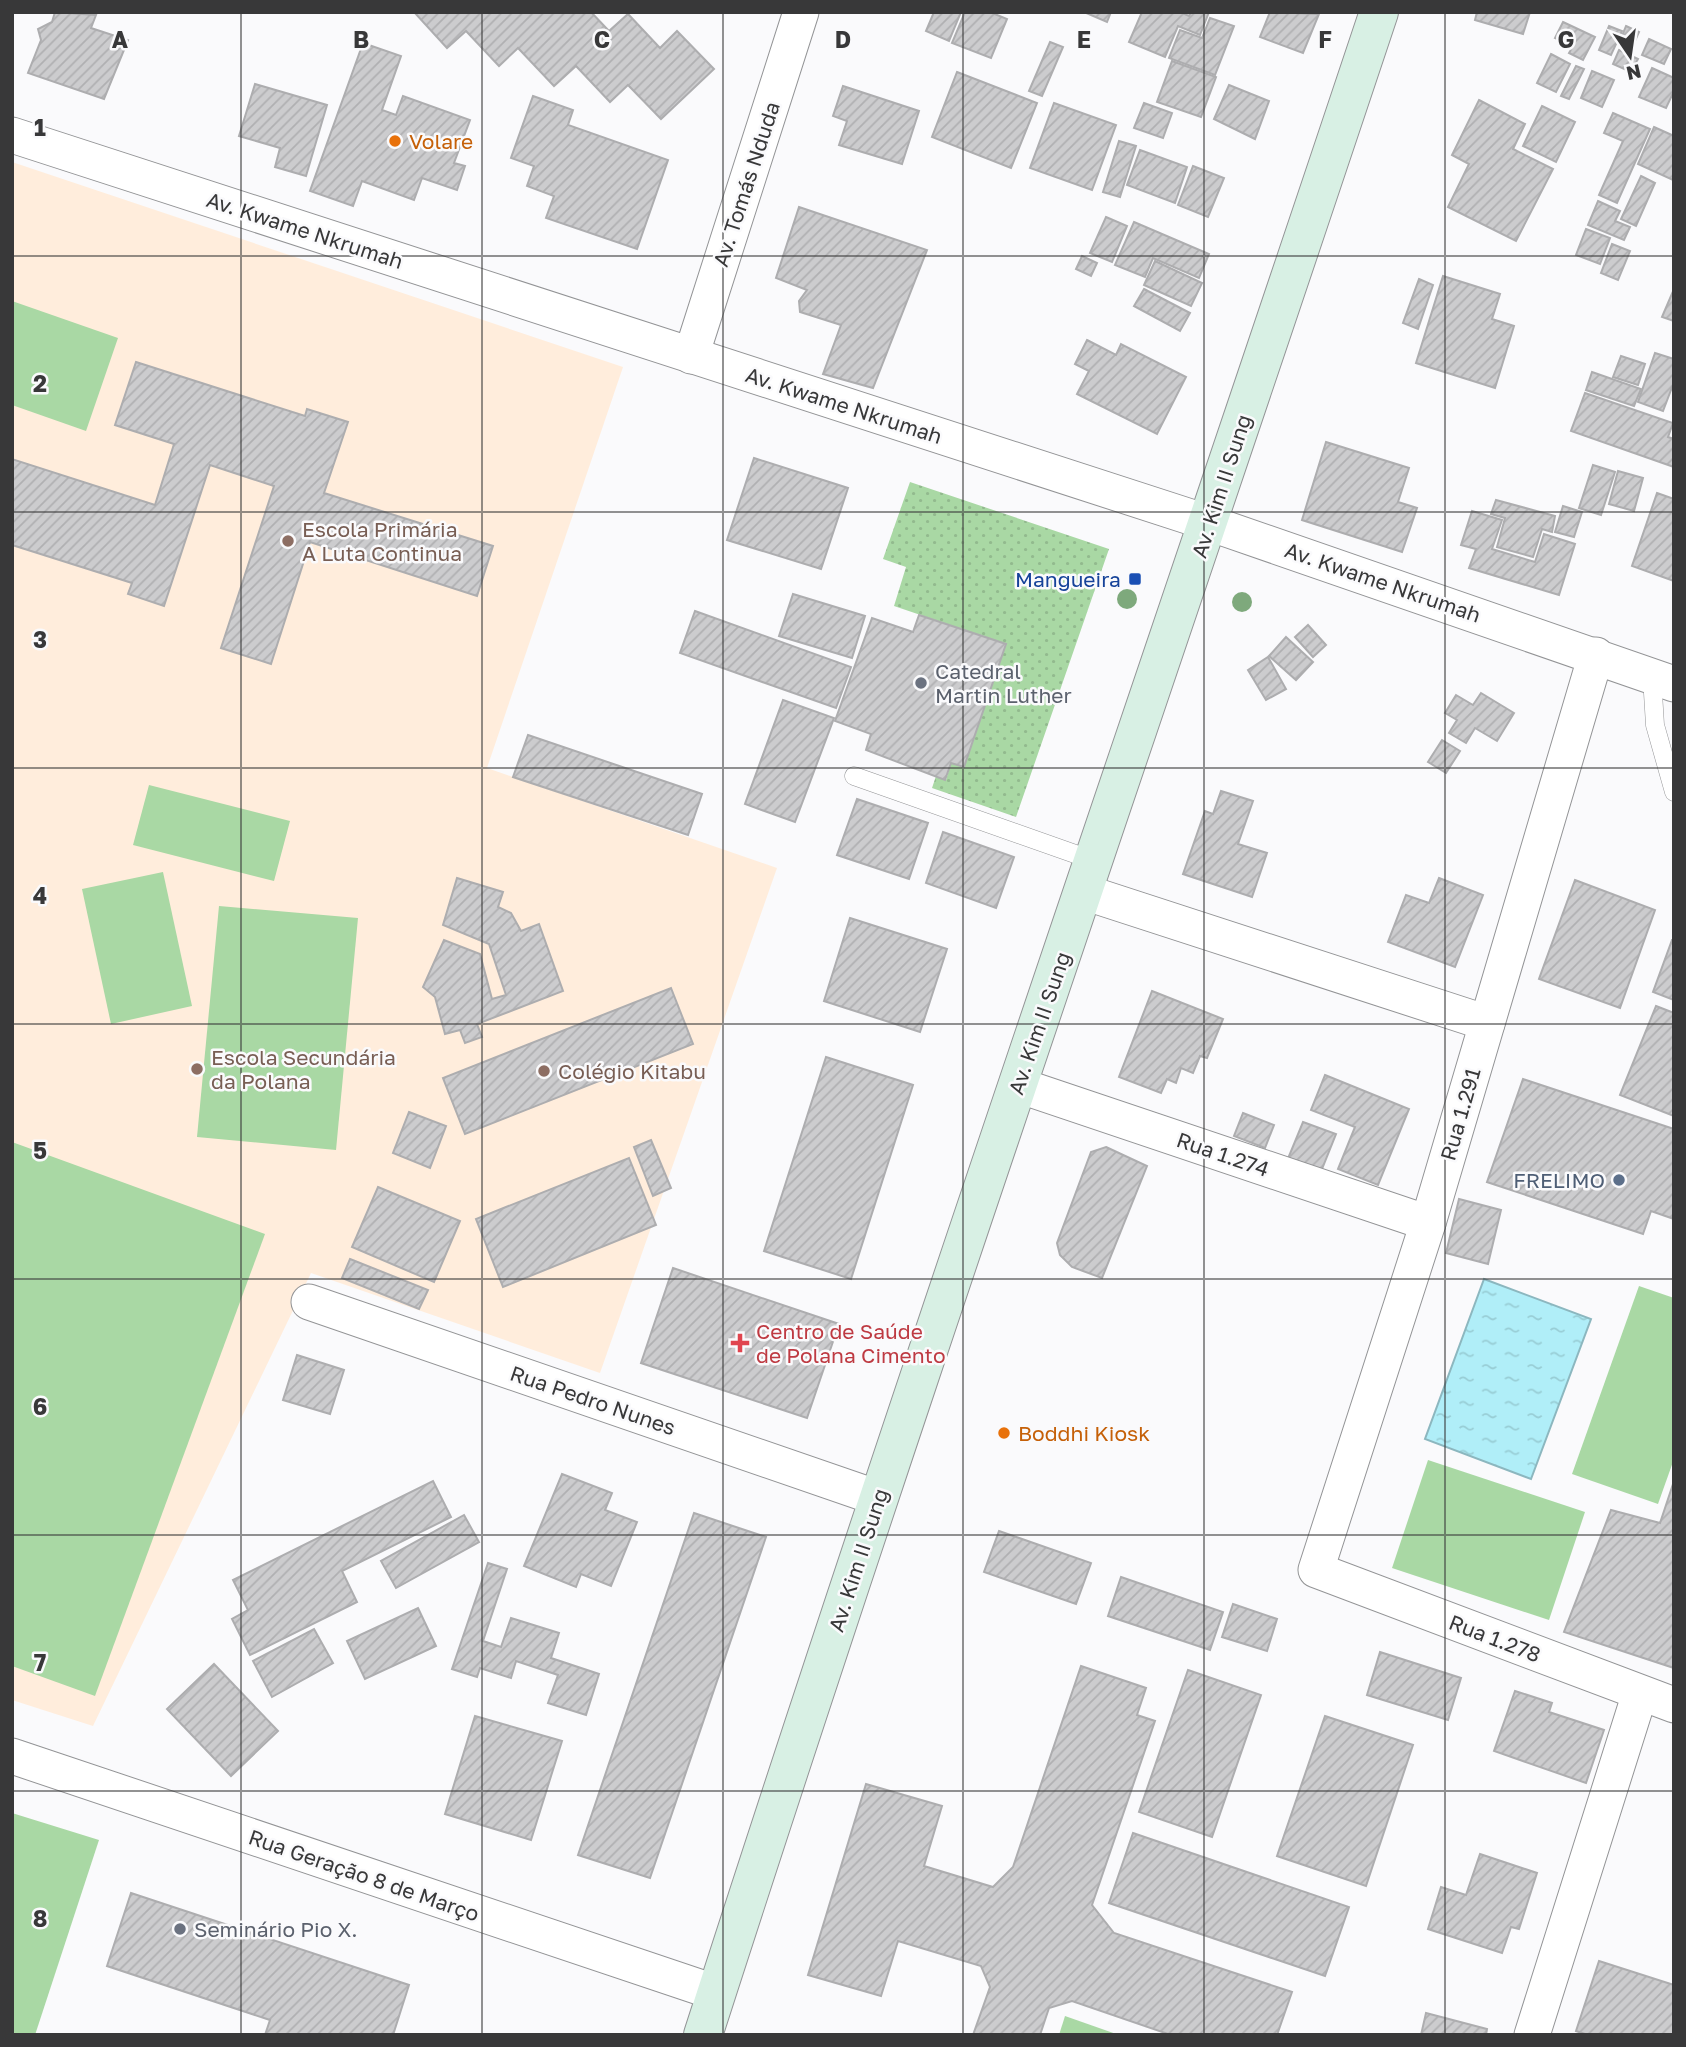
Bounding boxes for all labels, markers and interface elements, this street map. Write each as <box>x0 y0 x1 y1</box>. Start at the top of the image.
north arrow <box>1595 21 1665 91</box>
text: A <box>112 25 129 53</box>
text: B <box>353 25 369 53</box>
text: C <box>594 25 610 53</box>
text: D <box>835 25 851 53</box>
text: E <box>1077 25 1091 53</box>
text: F <box>1318 25 1332 53</box>
text: G <box>1558 25 1574 53</box>
text: N <box>1624 60 1644 86</box>
street label: Av. Tomás Nduda <box>707 98 785 270</box>
text: 1 <box>34 113 46 141</box>
place label: Volare <box>409 128 473 154</box>
marker: Volare <box>387 133 403 149</box>
street label: Av. Kwame Nkrumah <box>203 186 407 274</box>
street label: Av. Kwame Nkrumah <box>742 361 946 449</box>
text: 2 <box>33 369 47 397</box>
street label: Av. Kim II Sung <box>1186 411 1256 561</box>
place label: Escola Primária A Luta Continua <box>302 516 462 566</box>
marker: Escola Primária A Luta Continua <box>280 533 296 549</box>
street label: Av. Kwame Nkrumah <box>1282 536 1484 628</box>
place label: Mangueira <box>1015 566 1121 592</box>
marker: Mangueira <box>1127 571 1143 587</box>
text: 3 <box>33 625 47 653</box>
place label: Catedral Martin Luther <box>935 658 1072 708</box>
marker: Catedral Martin Luther <box>913 675 929 691</box>
text: 4 <box>33 881 47 909</box>
street label: Av. Kim II Sung <box>1002 948 1076 1098</box>
place label: Escola Secundária da Polana <box>211 1044 396 1094</box>
place label: Colégio Kitabu <box>558 1058 706 1084</box>
marker: Escola Secundária da Polana <box>189 1061 205 1077</box>
marker: Colégio Kitabu <box>536 1063 552 1079</box>
street label: Rua 1.291 <box>1434 1065 1486 1163</box>
street label: Rua 1.274 <box>1173 1126 1273 1182</box>
text: 5 <box>33 1136 47 1164</box>
place label: FRELIMO <box>1513 1167 1605 1193</box>
marker: FRELIMO <box>1611 1172 1627 1188</box>
place label: Centro de Saúde de Polana Cimento <box>756 1318 945 1368</box>
marker: Centro de Saúde de Polana Cimento <box>730 1333 750 1353</box>
street label: Rua Pedro Nunes <box>507 1360 679 1440</box>
text: 6 <box>33 1392 47 1420</box>
place label: Boddhi Kiosk <box>1018 1420 1150 1446</box>
marker: Boddhi Kiosk <box>996 1425 1012 1441</box>
street label: Av. Kim II Sung <box>823 1485 893 1635</box>
street label: Rua 1.278 <box>1445 1609 1545 1667</box>
text: 7 <box>34 1648 46 1676</box>
street label: Rua Geração 8 de Março <box>245 1823 483 1927</box>
text: 8 <box>33 1904 47 1932</box>
place label: Seminário Pio X. <box>194 1916 358 1942</box>
marker: Seminário Pio X. <box>172 1921 188 1937</box>

